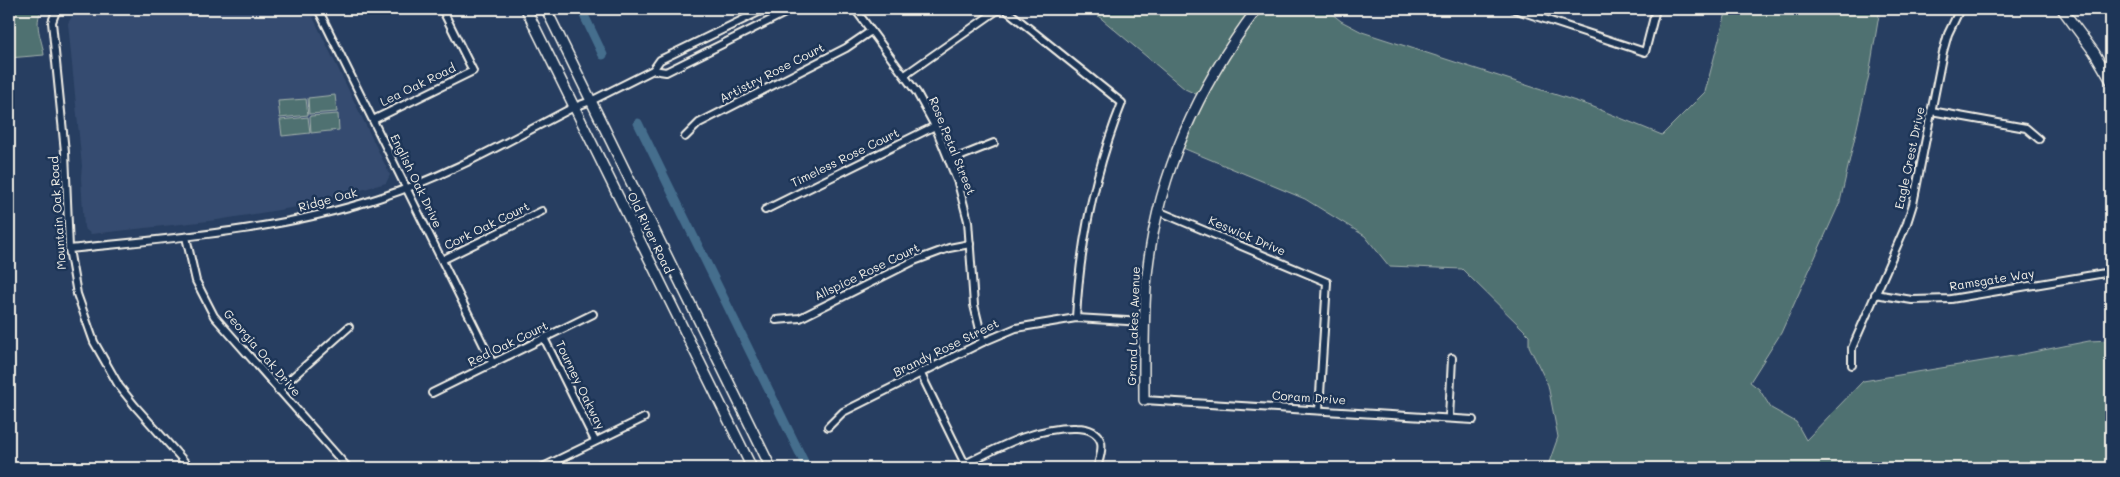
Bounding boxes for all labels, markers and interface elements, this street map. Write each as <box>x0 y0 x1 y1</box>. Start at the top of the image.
street label: Artistry Rose Court <box>716 39 827 106</box>
street label: Lea Oak Road <box>377 59 458 109</box>
street label: Rose Petal Street <box>926 94 980 197</box>
street label: Eagle Crest Drive <box>1890 105 1928 210</box>
street label: Timeless Rose Court <box>788 124 901 190</box>
street label: English Oak Drive <box>387 131 447 230</box>
street label: Mountain Oak Road <box>45 155 69 270</box>
street label: Ridge Oak <box>296 183 359 215</box>
street label: Old River Road <box>624 189 678 276</box>
street label: Cork Oak Court <box>441 198 532 253</box>
street label: Keswick Drive <box>1206 212 1288 259</box>
street label: Allspice Rose Court <box>811 239 922 304</box>
street label: Ramsgate Way <box>1948 264 2035 294</box>
street label: Grand Lakes Avenue <box>1123 266 1143 386</box>
street label: Georgia Oak Drive <box>221 305 305 399</box>
street label: Brandy Rose Street <box>890 315 1001 380</box>
street label: Red Oak Court <box>465 317 550 369</box>
street label: Tourney Oakway <box>552 337 609 432</box>
street label: Coram Drive <box>1271 386 1347 408</box>

